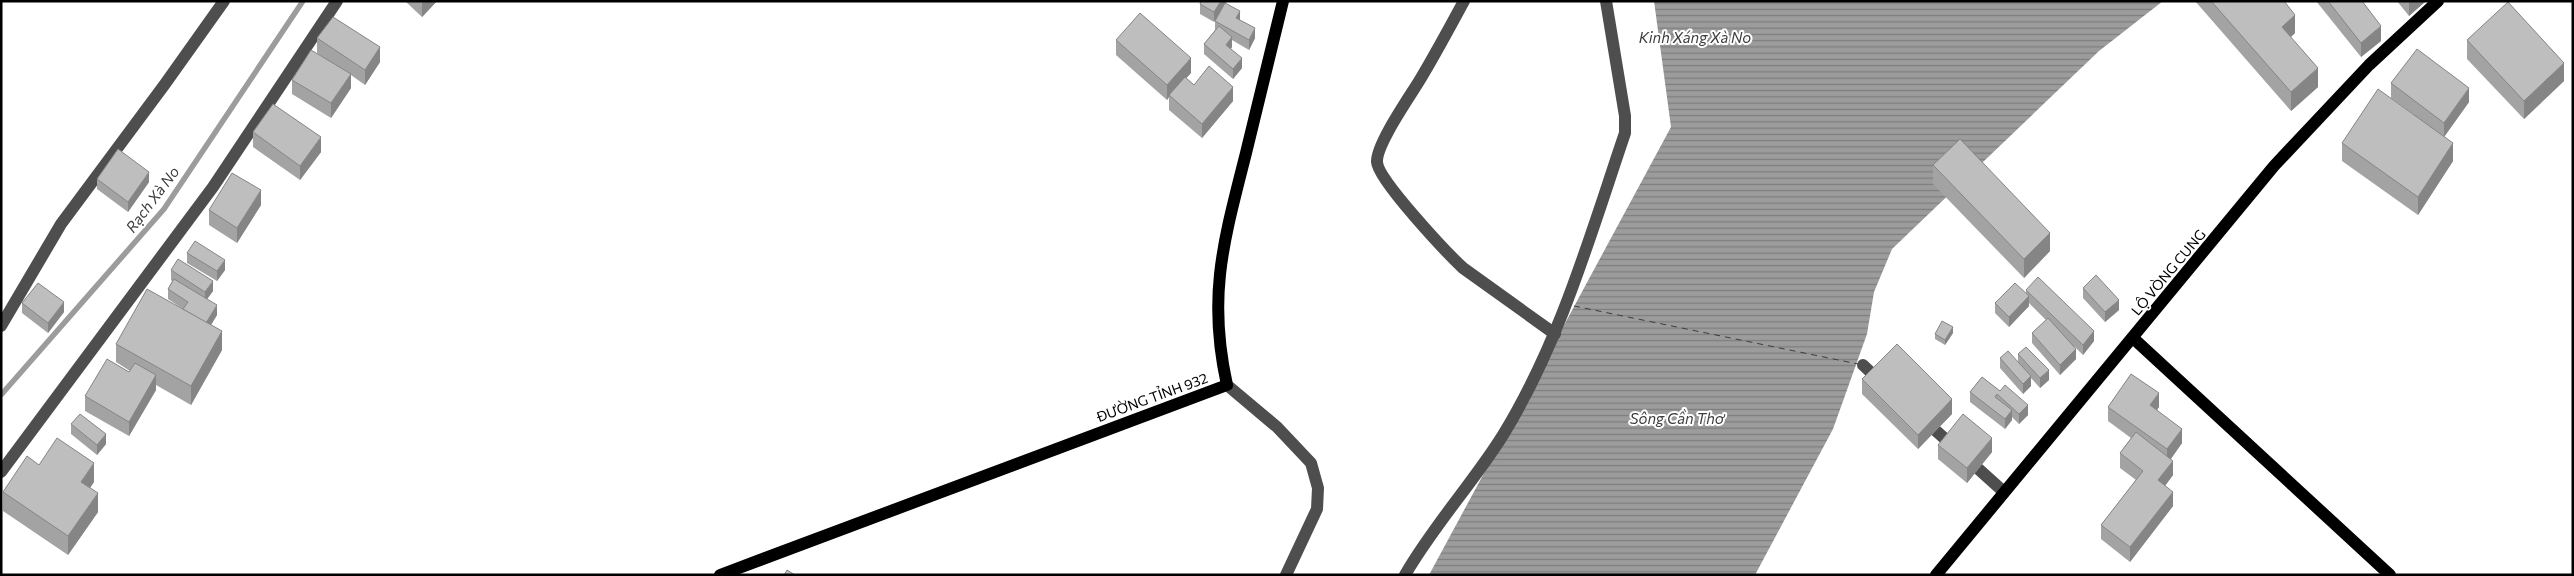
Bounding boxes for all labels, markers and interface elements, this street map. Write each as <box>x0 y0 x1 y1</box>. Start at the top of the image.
water label: Kinh Xáng Xà No <box>1639 28 1751 46</box>
water label: Rạch Xà No <box>121 163 183 235</box>
street label: LỘ VÒNG CUNG <box>2127 226 2209 318</box>
street label: ĐƯỜNG TỈNH 932 <box>1093 369 1210 425</box>
water label: Sông Cần Thơ <box>1630 409 1726 427</box>

